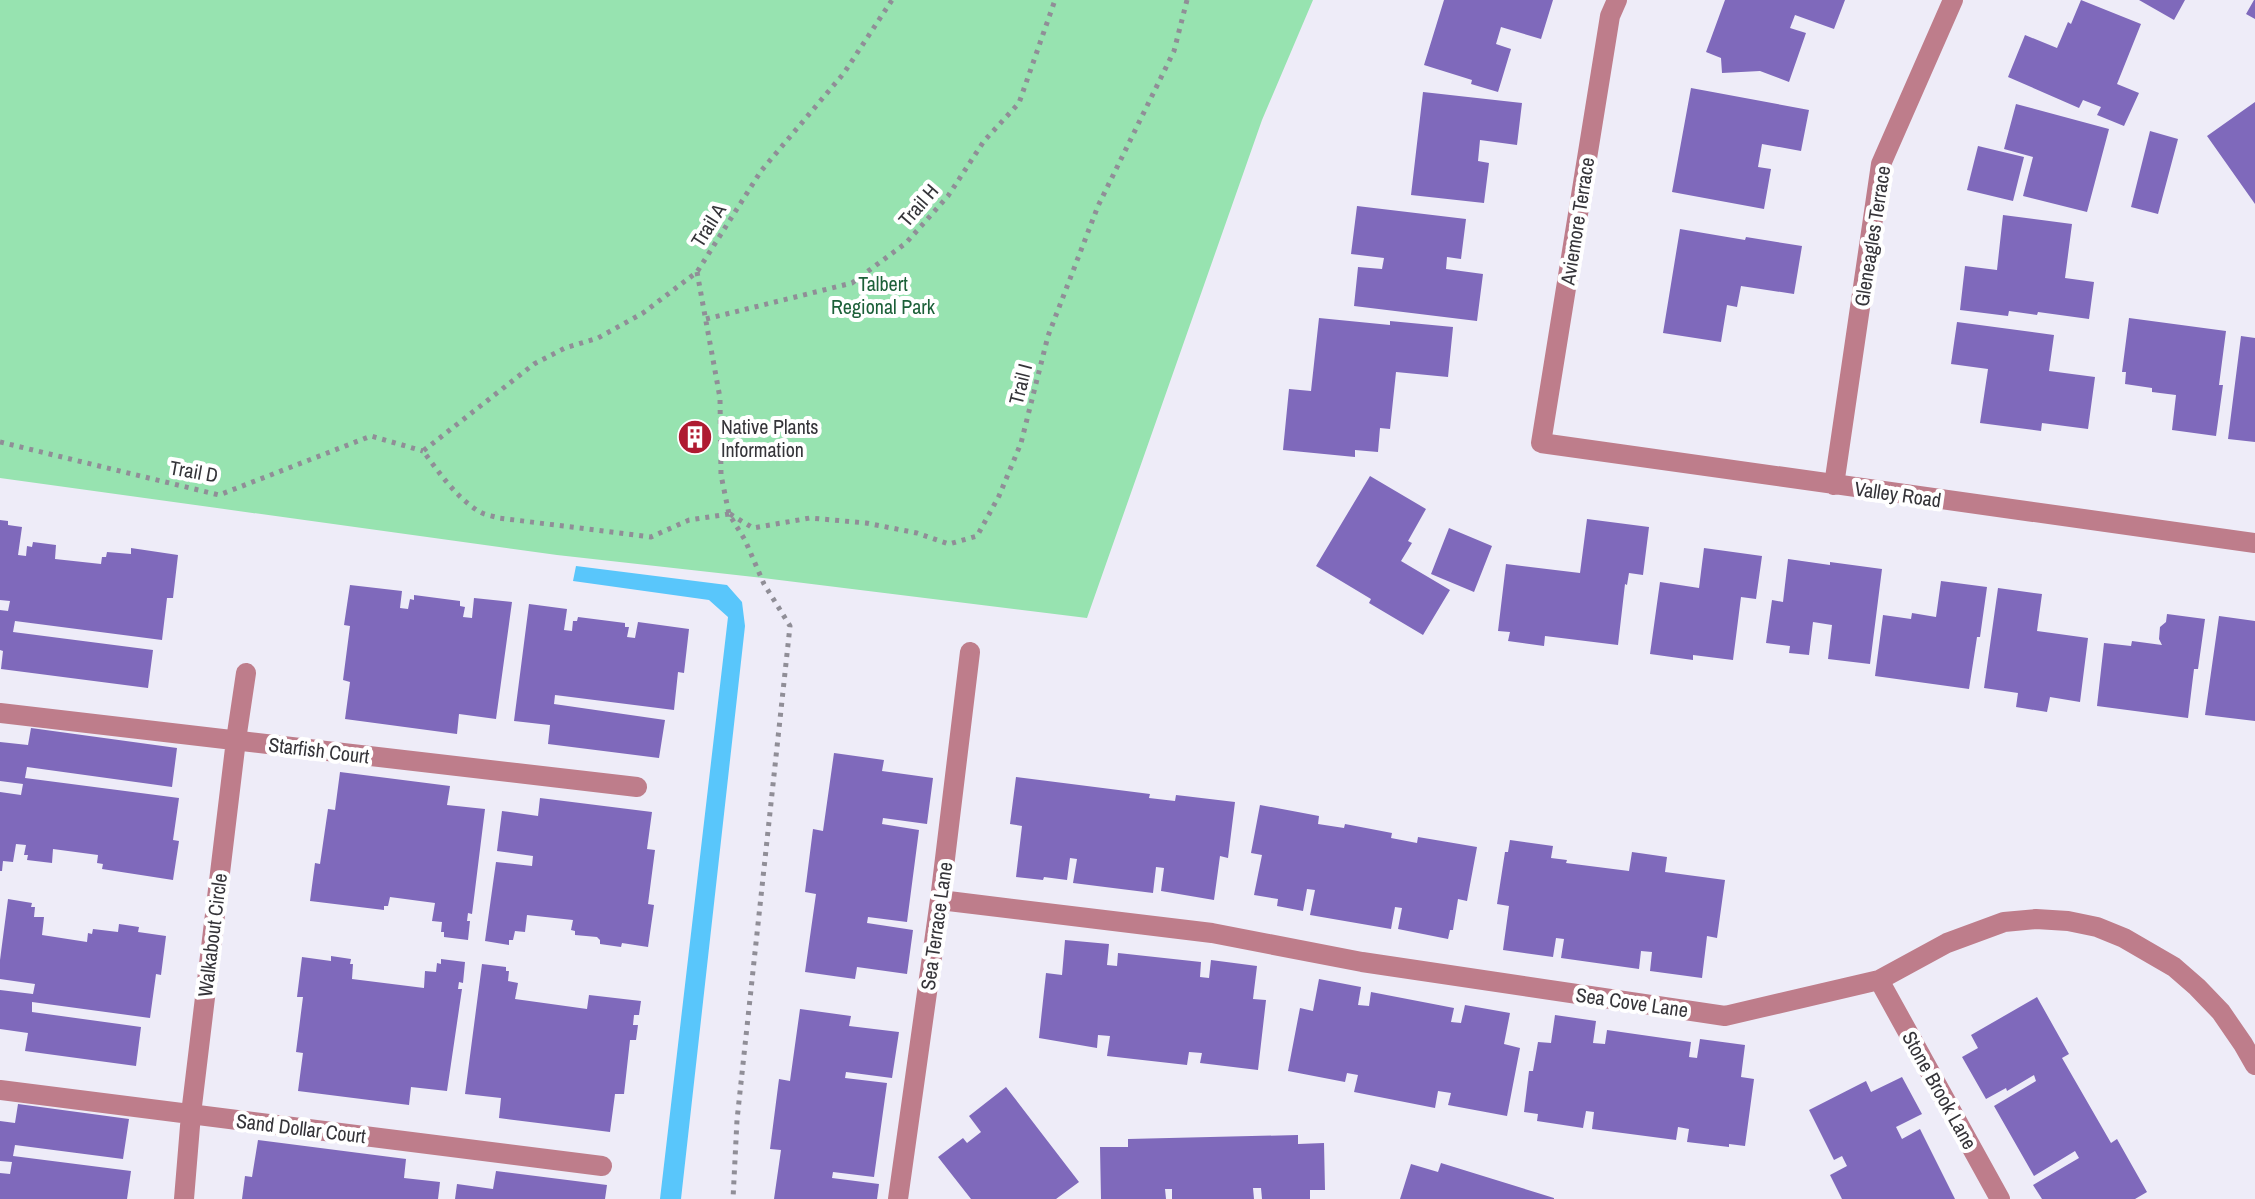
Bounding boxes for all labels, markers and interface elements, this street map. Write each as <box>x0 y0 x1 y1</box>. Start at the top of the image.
street label: Aviemore Terrace <box>1553 155 1600 288</box>
street label: Gleneagles Terrace <box>1848 164 1896 308</box>
street label: Trail H <box>892 178 944 232</box>
street label: Trail A <box>684 198 732 252</box>
park label: Talbert Regional Park <box>831 270 936 320</box>
street label: Trail I <box>1002 361 1038 407</box>
place label: Native Plants Information <box>721 413 819 463</box>
building icon: Native Plants Information <box>676 418 714 456</box>
street label: Trail D <box>168 453 220 489</box>
street label: Valley Road <box>1853 475 1943 513</box>
street label: Starfish Court <box>267 730 371 770</box>
street label: Sea Terrace Lane <box>914 860 958 992</box>
street label: Walkabout Circle <box>191 872 233 998</box>
street label: Sea Cove Lane <box>1574 981 1690 1023</box>
street label: Stone Brook Lane <box>1896 1026 1984 1154</box>
street label: Sand Dollar Court <box>235 1107 368 1149</box>

